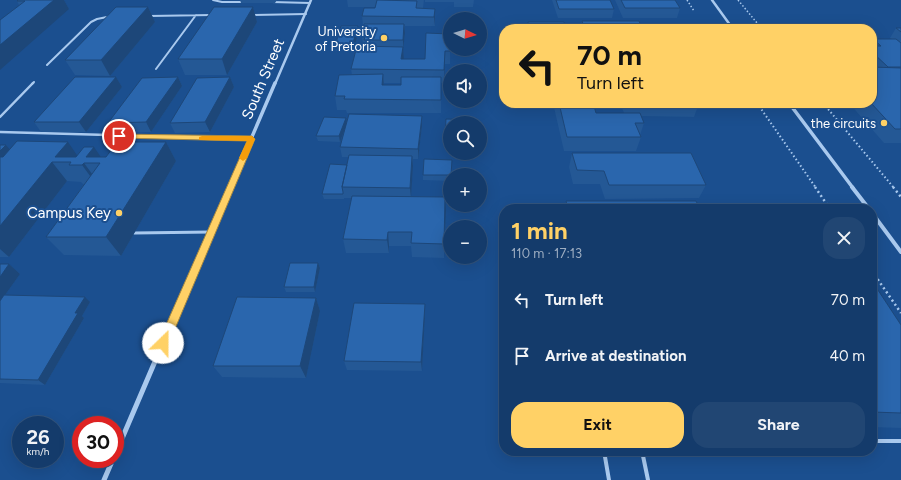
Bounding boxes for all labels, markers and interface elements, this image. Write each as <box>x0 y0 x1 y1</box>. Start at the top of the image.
north arrow <box>443 12 487 56</box>
map controls <box>443 12 487 264</box>
place label: University of Pretoria <box>315 24 376 54</box>
marker: University of Pretoria <box>379 33 389 43</box>
street label: South Street <box>238 36 288 122</box>
text: 70 m <box>577 38 642 72</box>
icon: left <box>511 40 563 92</box>
button: sound <box>443 64 487 108</box>
text: Turn left <box>577 72 644 94</box>
button: search <box>443 116 487 160</box>
place label: the circuits <box>811 116 876 131</box>
marker: the circuits <box>879 118 889 128</box>
pin <box>102 119 136 153</box>
icon: arrive <box>108 125 130 147</box>
button: + <box>443 168 487 212</box>
place label: Campus Key <box>27 204 111 222</box>
marker: Campus Key <box>114 208 124 218</box>
text: 1 min <box>511 216 568 245</box>
button: close <box>823 217 865 259</box>
button: − <box>443 220 487 264</box>
text: 110 m · 17:13 <box>511 246 582 261</box>
icon: left <box>511 289 533 311</box>
text: Turn left <box>545 291 603 309</box>
text: 70 m <box>831 291 865 309</box>
position arrow <box>142 322 184 364</box>
icon: arrive <box>511 345 533 367</box>
text: Arrive at destination <box>545 347 686 365</box>
text: 40 m <box>830 347 865 365</box>
button: Exit <box>511 402 684 448</box>
button: Share <box>692 402 865 448</box>
speed limit sign: 30 <box>72 416 124 468</box>
text: 26 <box>26 425 50 449</box>
text: km/h <box>27 445 49 458</box>

